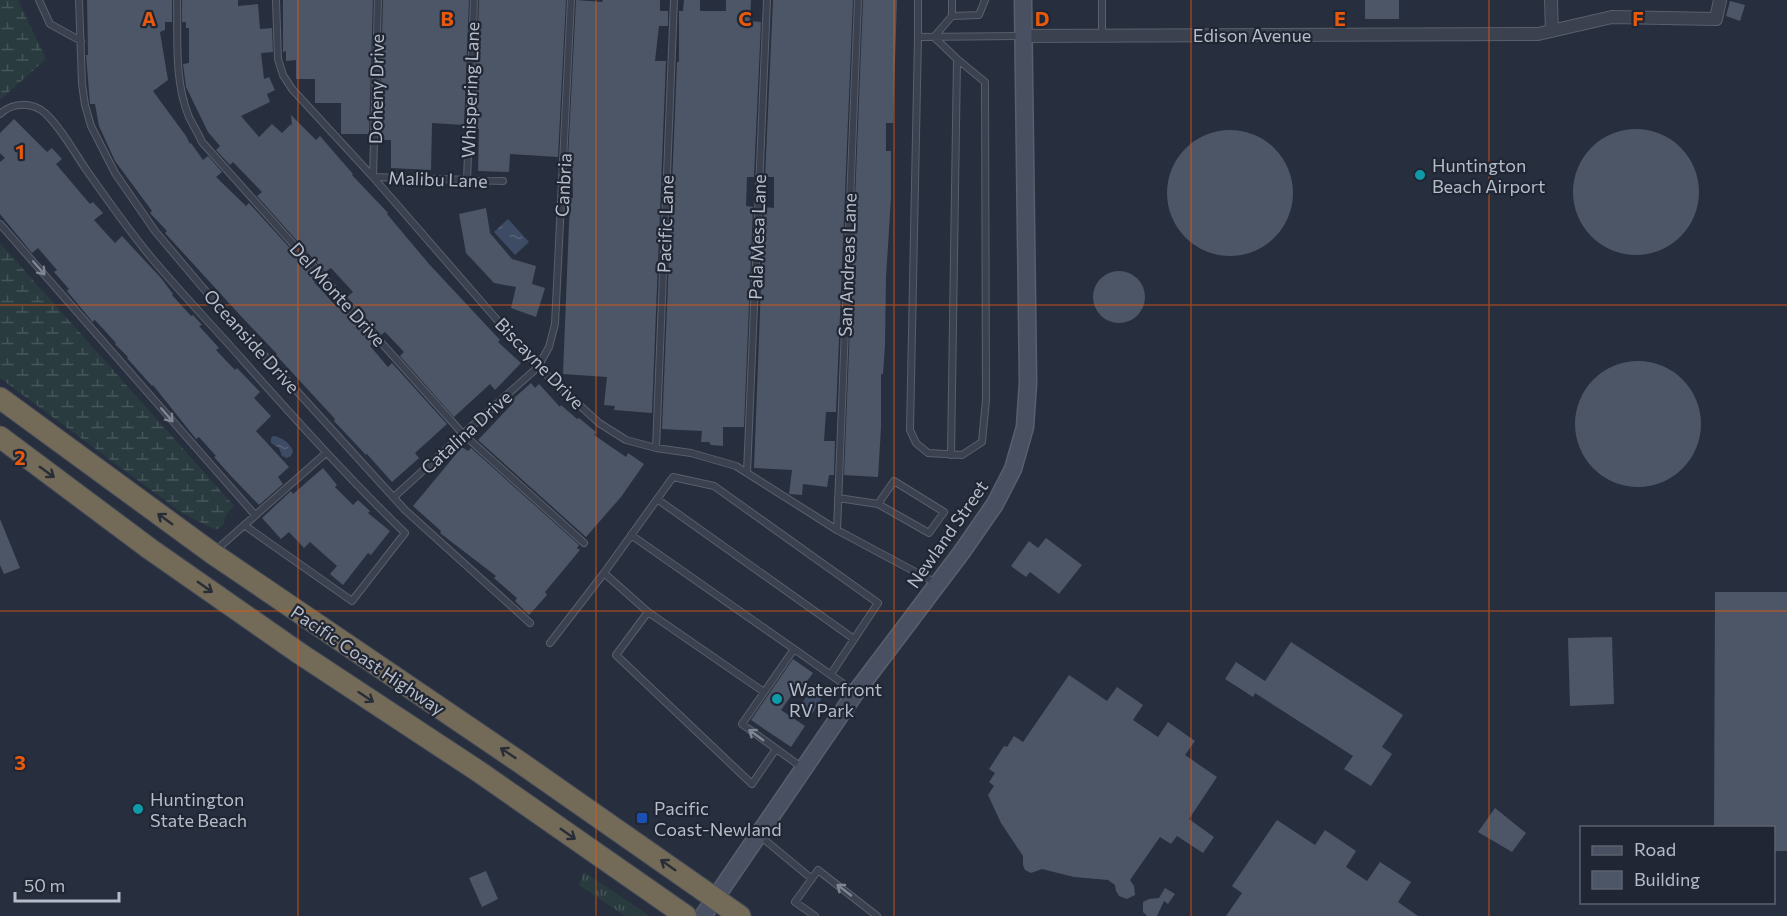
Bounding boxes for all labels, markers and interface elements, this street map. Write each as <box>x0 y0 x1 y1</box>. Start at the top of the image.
text: A <box>142 6 156 30</box>
text: B <box>440 6 454 30</box>
text: C <box>738 6 752 30</box>
text: D <box>1035 6 1049 30</box>
text: E <box>1334 6 1346 30</box>
text: F <box>1632 6 1644 30</box>
street label: Whispering Lane <box>457 21 483 159</box>
street label: Edison Avenue <box>1193 24 1311 46</box>
street label: Doheny Drive <box>364 34 388 144</box>
text: 1 <box>15 139 25 163</box>
street label: Canbria <box>550 152 576 218</box>
place label: Huntington Beach Airport <box>1432 154 1545 197</box>
street label: Malibu Lane <box>388 166 488 192</box>
marker: Huntington Beach Airport <box>1413 168 1427 182</box>
street label: Pala Mesa Lane <box>744 174 770 300</box>
street label: Pacific Lane <box>652 175 678 273</box>
street label: San Andreas Lane <box>833 193 861 337</box>
street label: Del Monte Drive <box>285 237 391 351</box>
one-way arrow <box>32 260 46 275</box>
street label: Oceanside Drive <box>200 284 304 398</box>
street label: Biscayne Drive <box>491 313 589 413</box>
street label: Catalina Drive <box>416 386 516 478</box>
one-way arrow <box>160 407 174 422</box>
text: 2 <box>14 445 26 469</box>
one-way arrow <box>39 465 55 478</box>
street label: Newland Street <box>902 476 992 592</box>
one-way arrow <box>157 513 173 525</box>
one-way arrow <box>196 581 212 593</box>
street label: Pacific Coast Highway <box>287 600 449 720</box>
place label: Waterfront RV Park <box>789 678 882 721</box>
one-way arrow <box>357 691 373 703</box>
marker: Waterfront RV Park <box>770 692 784 706</box>
one-way arrow <box>749 729 765 741</box>
one-way arrow <box>500 747 517 759</box>
text: 3 <box>14 750 26 774</box>
place label: Huntington State Beach <box>150 788 247 831</box>
place label: Pacific Coast-Newland <box>654 797 782 840</box>
marker: Huntington State Beach <box>131 802 145 816</box>
marker: Pacific Coast-Newland <box>635 811 649 825</box>
legend <box>1580 826 1775 904</box>
one-way arrow <box>559 828 575 840</box>
text: Road <box>1634 838 1676 860</box>
one-way arrow <box>660 859 676 871</box>
scale bar <box>15 865 118 903</box>
text: Building <box>1634 868 1700 890</box>
text: 50 m <box>24 874 65 896</box>
one-way arrow <box>836 884 852 897</box>

